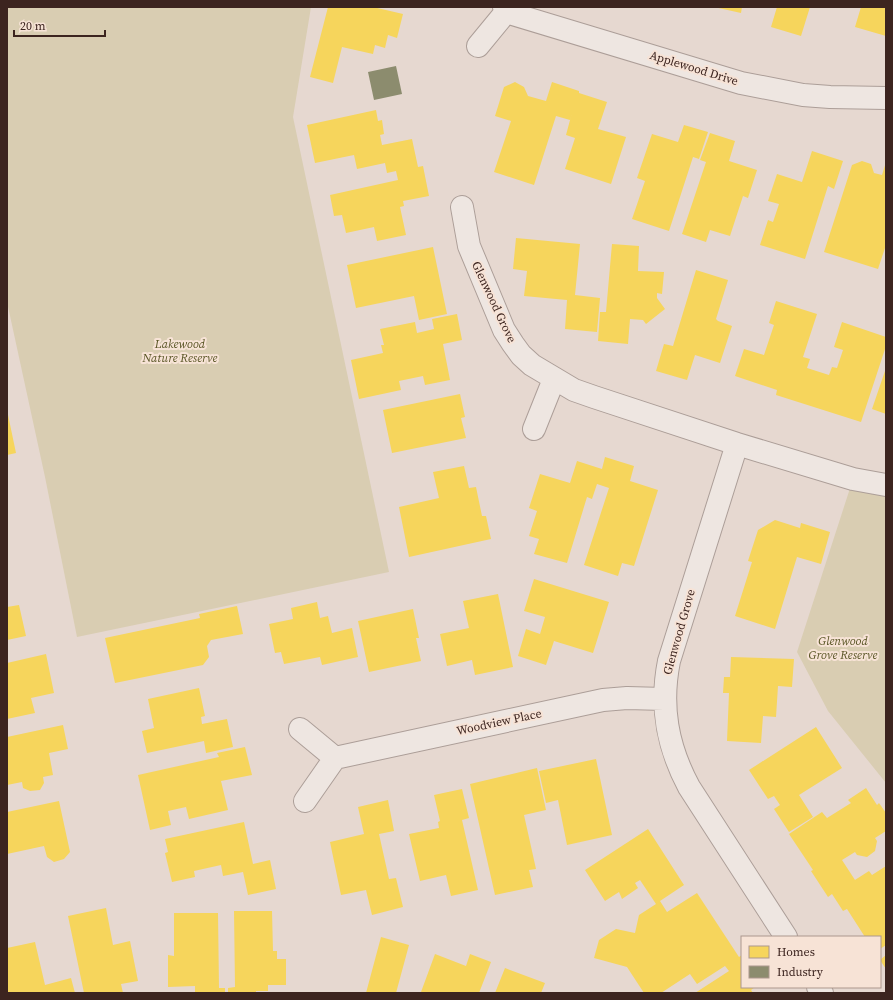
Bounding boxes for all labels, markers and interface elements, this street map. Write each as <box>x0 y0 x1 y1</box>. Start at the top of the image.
scale bar <box>14 12 105 38</box>
text: 20 m <box>20 18 46 34</box>
street label: Applewood Drive <box>648 47 740 89</box>
street label: Glenwood Grove <box>468 259 520 345</box>
park label: Lakewood Nature Reserve <box>142 336 218 366</box>
street label: Glenwood Grove <box>659 587 699 677</box>
park label: Glenwood Grove Reserve <box>809 633 878 663</box>
street label: Woodview Place <box>455 705 543 739</box>
legend <box>741 936 881 988</box>
text: Homes <box>777 944 815 960</box>
text: Industry <box>777 964 824 980</box>

